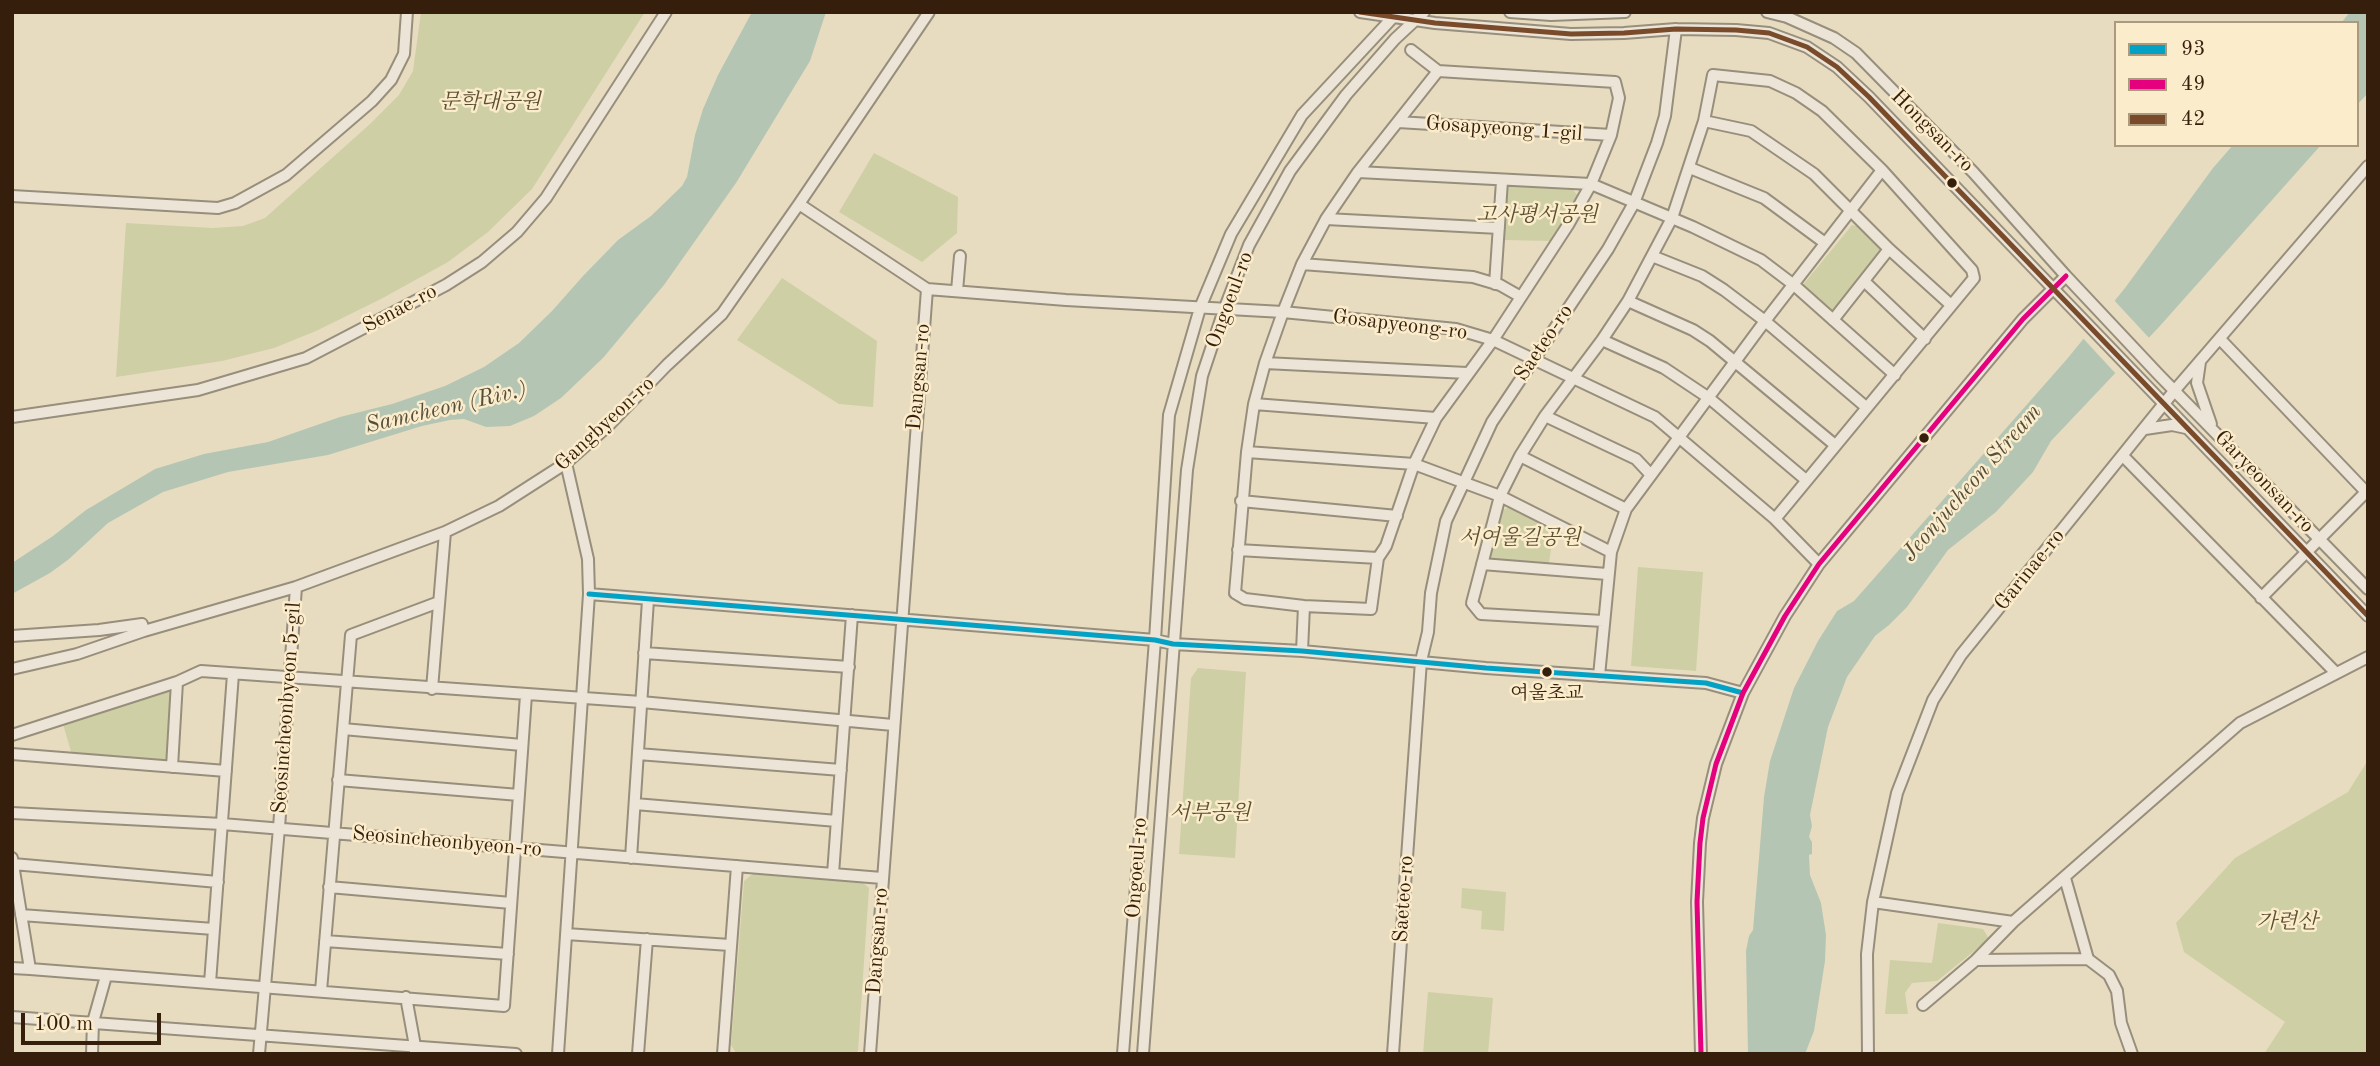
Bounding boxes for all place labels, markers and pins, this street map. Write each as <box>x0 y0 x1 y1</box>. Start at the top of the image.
unlabelled marker <box>1945 176 1959 190</box>
unlabelled marker <box>1917 431 1931 445</box>
marker: 여울초교 <box>1540 665 1554 679</box>
place label: 여울초교 <box>1510 683 1584 705</box>

